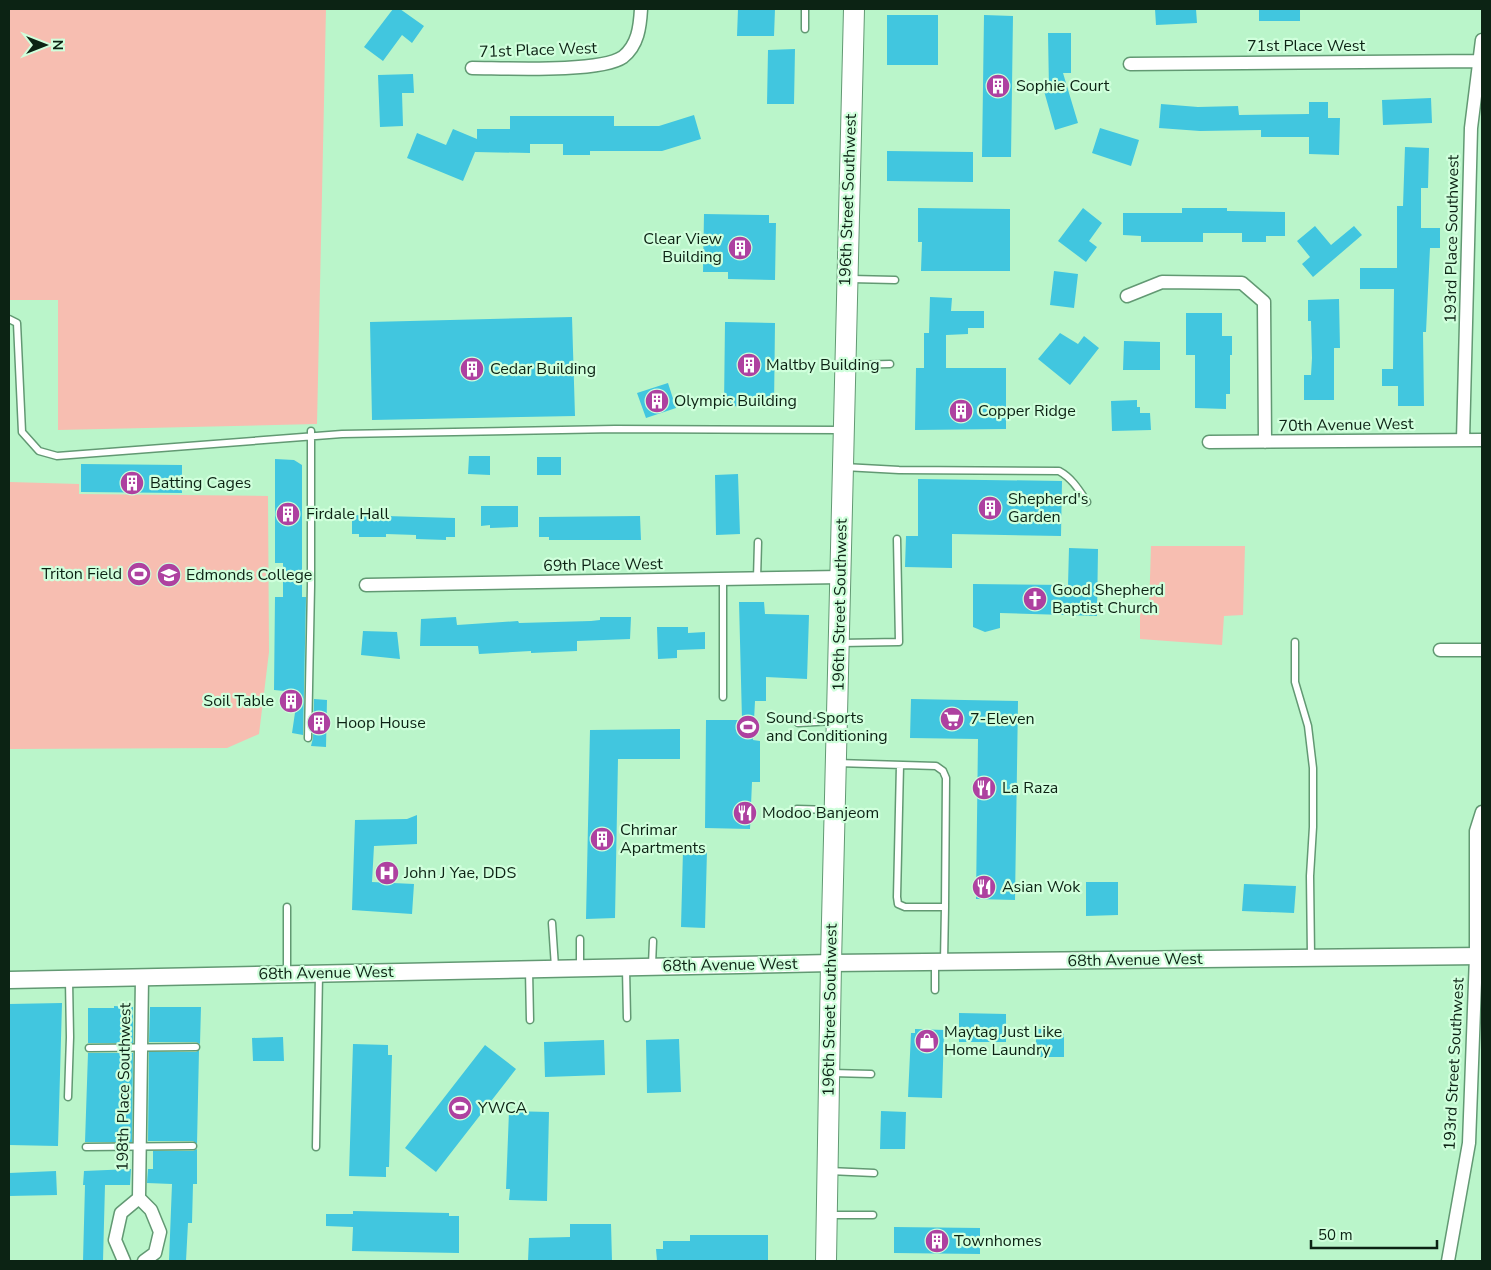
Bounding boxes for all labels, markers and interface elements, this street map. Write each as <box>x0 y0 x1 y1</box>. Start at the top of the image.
north arrow <box>20 20 70 70</box>
street label: 71st Place West <box>1247 35 1365 57</box>
street label: 71st Place West <box>479 37 598 63</box>
text: N <box>48 40 67 50</box>
building icon: Sophie Court <box>985 73 1011 99</box>
place label: Sophie Court <box>1016 75 1110 97</box>
street label: 196th Street Southwest <box>834 113 862 287</box>
street label: 193rd Place Southwest <box>1440 154 1464 323</box>
place label: Clear View Building <box>643 228 723 268</box>
building icon: Clear View Building <box>727 235 753 261</box>
building icon: Maltby Building <box>736 352 762 378</box>
place label: Maltby Building <box>766 354 880 376</box>
building icon: Cedar Building <box>459 356 485 382</box>
place label: Cedar Building <box>490 358 596 380</box>
building icon: Olympic Building <box>644 388 670 414</box>
place label: Olympic Building <box>674 390 797 412</box>
building icon: Copper Ridge <box>948 398 974 424</box>
place label: Copper Ridge <box>978 400 1076 422</box>
street label: 70th Avenue West <box>1278 413 1414 437</box>
building icon: Batting Cages <box>119 470 145 496</box>
place label: Batting Cages <box>150 472 251 494</box>
place label: Shepherd's Garden <box>1008 488 1089 528</box>
building icon: Shepherd's Garden <box>977 495 1003 521</box>
building icon: Firdale Hall <box>275 501 301 527</box>
place label: Firdale Hall <box>306 503 390 525</box>
street label: 196th Street Southwest <box>827 518 853 692</box>
street label: 69th Place West <box>543 553 663 577</box>
sports icon: Triton Field <box>126 561 152 587</box>
school or university icon: Edmonds College <box>156 562 182 588</box>
place label: Triton Field <box>42 563 122 585</box>
place label: Edmonds College <box>186 564 312 586</box>
place label: Good Shepherd Baptist Church <box>1052 579 1164 619</box>
church icon: Good Shepherd Baptist Church <box>1022 586 1048 612</box>
building icon: Soil Table <box>278 688 304 714</box>
place label: Soil Table <box>203 690 274 712</box>
supermarket icon: 7-Eleven <box>939 706 965 732</box>
place label: Sound Sports and Conditioning <box>766 707 888 747</box>
place label: 7-Eleven <box>970 708 1035 730</box>
building icon: Hoop House <box>306 710 332 736</box>
place label: Hoop House <box>336 712 426 734</box>
sports icon: Sound Sports and Conditioning <box>735 714 761 740</box>
restaurant icon: La Raza <box>971 775 997 801</box>
place label: La Raza <box>1002 777 1058 799</box>
restaurant icon: Modoo Banjeom <box>732 800 758 826</box>
place label: Modoo Banjeom <box>762 802 879 824</box>
place label: Chrimar Apartments <box>620 819 706 859</box>
building icon: Chrimar Apartments <box>589 826 615 852</box>
hospital icon: John J Yae, DDS <box>374 860 400 886</box>
place label: John J Yae, DDS <box>403 862 516 884</box>
restaurant icon: Asian Wok <box>971 874 997 900</box>
place label: Asian Wok <box>1002 876 1081 898</box>
street label: 196th Street Southwest <box>817 923 843 1097</box>
street label: 68th Avenue West <box>1067 948 1203 972</box>
street label: 68th Avenue West <box>662 953 798 977</box>
street label: 68th Avenue West <box>258 961 394 985</box>
street label: 193rd Street Southwest <box>1438 977 1470 1151</box>
street label: 198th Place Southwest <box>112 1002 136 1171</box>
place label: Maytag Just Like Home Laundry <box>944 1021 1062 1061</box>
shop icon: Maytag Just Like Home Laundry <box>914 1028 940 1054</box>
sports icon: YWCA <box>447 1095 473 1121</box>
place label: YWCA <box>477 1097 527 1119</box>
scale bar <box>1311 1218 1437 1250</box>
text: 50 m <box>1318 1225 1353 1245</box>
building icon: Townhomes <box>924 1228 950 1254</box>
place label: Townhomes <box>954 1230 1042 1252</box>

